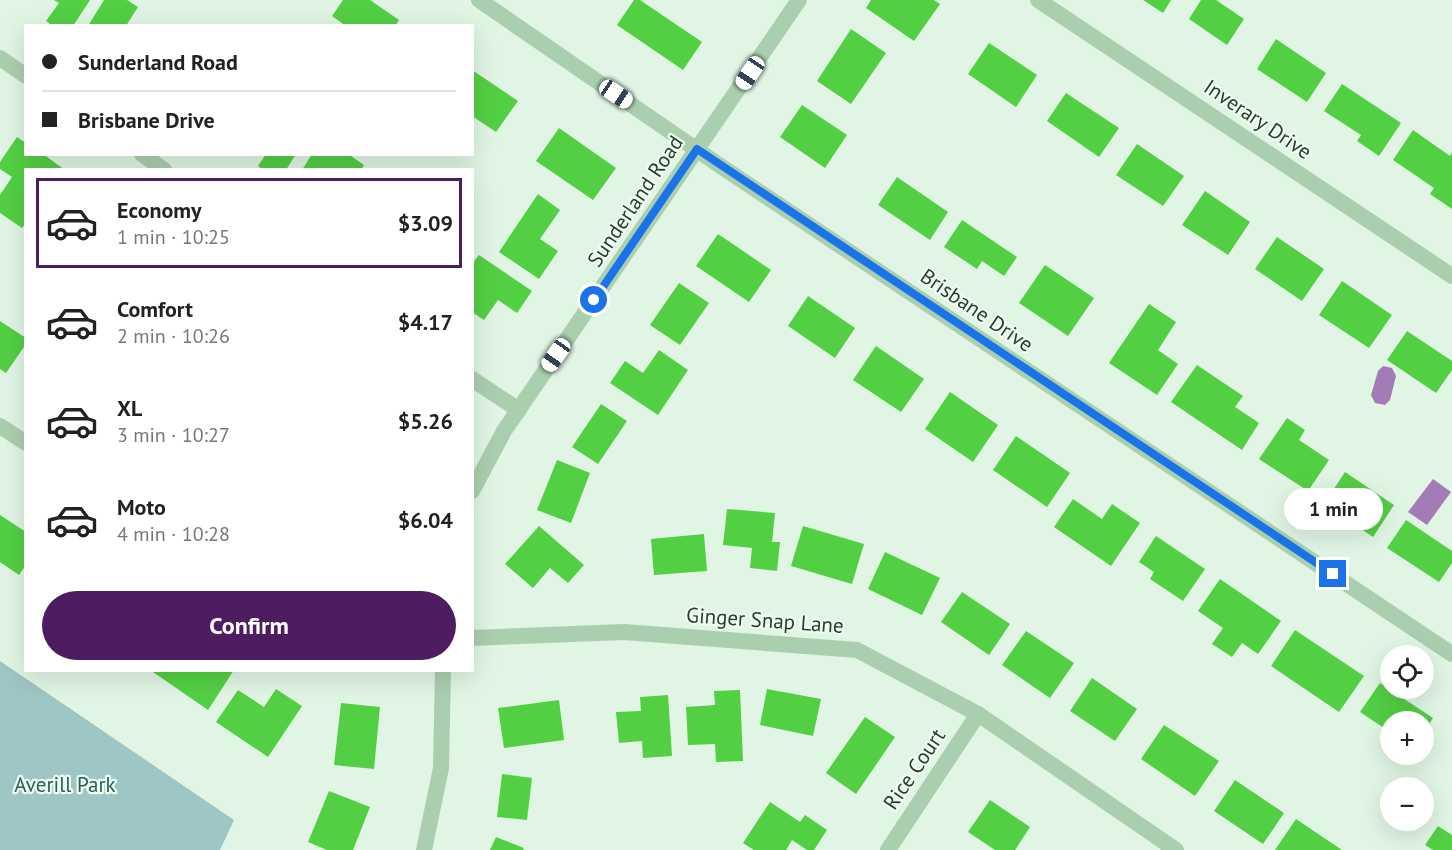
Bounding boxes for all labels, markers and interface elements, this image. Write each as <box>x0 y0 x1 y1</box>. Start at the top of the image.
text: Sunderland Road <box>78 48 238 76</box>
car <box>732 53 768 93</box>
street label: Inverary Drive <box>1199 73 1317 165</box>
car <box>596 76 636 112</box>
text: Brisbane Drive <box>78 106 215 134</box>
street label: Sunderland Road <box>581 130 689 272</box>
icon: car <box>45 196 99 250</box>
text: Economy <box>117 196 201 224</box>
text: $3.09 <box>398 209 453 237</box>
text: 1 min · 10:25 <box>117 224 230 250</box>
street label: Brisbane Drive <box>915 262 1039 358</box>
route start <box>580 286 607 313</box>
icon: car <box>45 295 99 349</box>
text: Comfort <box>117 295 193 323</box>
text: $4.17 <box>398 308 453 336</box>
text: 2 min · 10:26 <box>117 323 230 349</box>
car <box>538 335 574 375</box>
icon: car <box>45 394 99 448</box>
text: XL <box>117 394 142 422</box>
text: $5.26 <box>398 407 453 435</box>
text: 3 min · 10:27 <box>117 422 230 448</box>
callout: 1 min <box>1284 487 1382 529</box>
icon: car <box>45 493 99 547</box>
text: Moto <box>117 493 166 521</box>
text: 1 min <box>1309 496 1358 522</box>
text: $6.04 <box>398 506 453 534</box>
text: 4 min · 10:28 <box>117 521 230 547</box>
route end <box>1319 560 1346 587</box>
button: Confirm <box>42 591 456 660</box>
street label: Ginger Snap Lane <box>685 601 845 639</box>
map controls <box>1380 645 1434 831</box>
button: locate <box>1380 645 1434 699</box>
button: + <box>1380 711 1434 765</box>
street label: Rice Court <box>877 723 951 815</box>
park label: Averill Park <box>14 771 116 798</box>
button: − <box>1380 777 1434 831</box>

